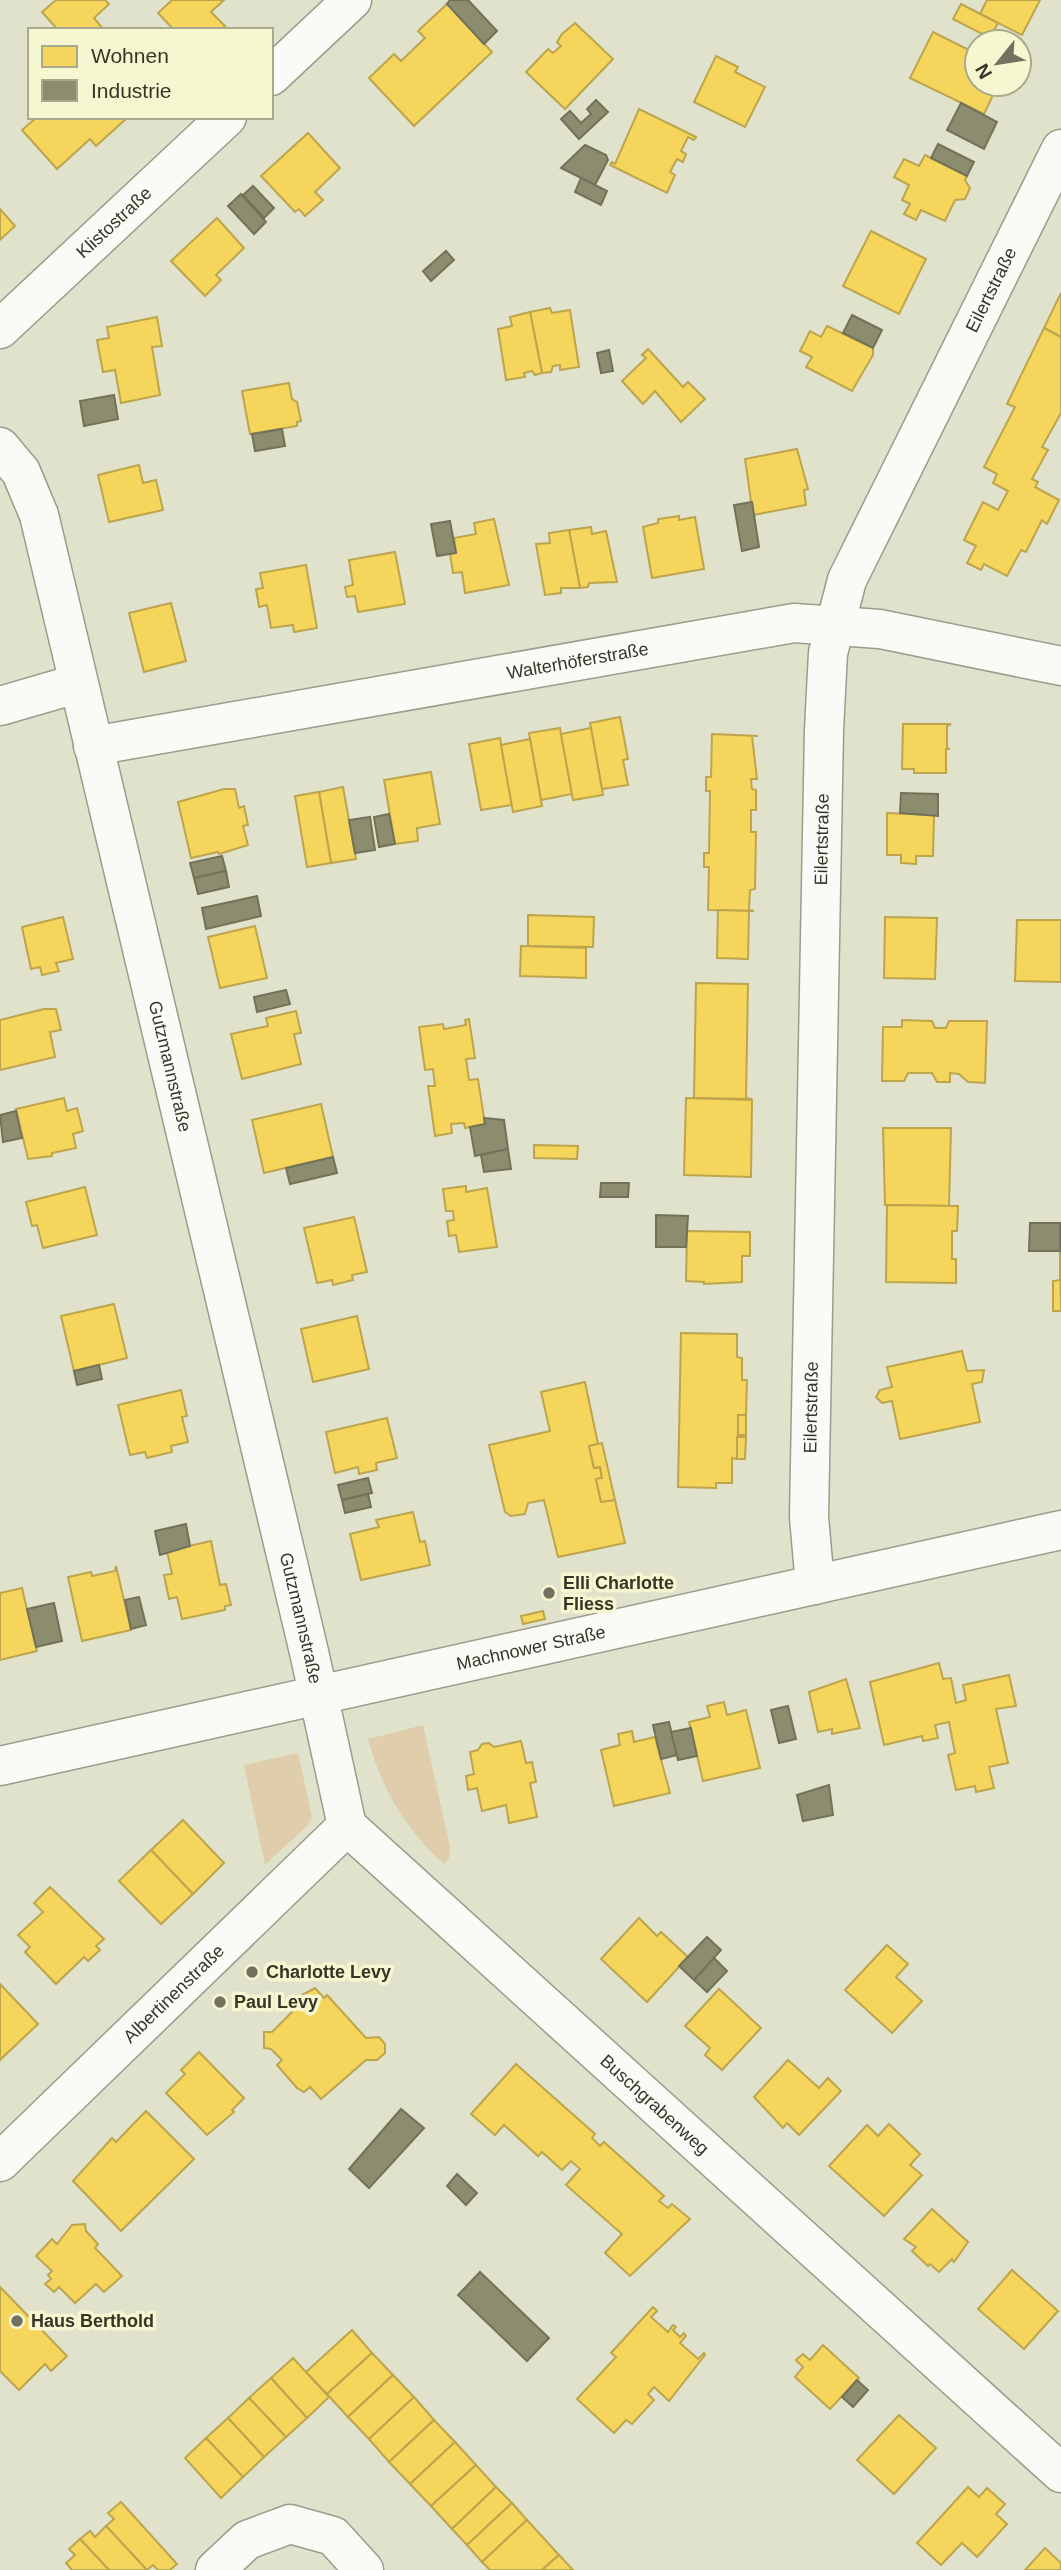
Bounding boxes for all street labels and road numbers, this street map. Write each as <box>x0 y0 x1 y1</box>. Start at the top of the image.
street label: Klistostraße <box>72 183 156 262</box>
street label: Eilertstraße <box>962 244 1021 335</box>
street label: Walterhöferstraße <box>505 639 650 683</box>
street label: Eilertstraße <box>811 793 833 886</box>
street label: Gutzmannstraße <box>145 999 195 1134</box>
street label: Eilertstraße <box>800 1361 822 1454</box>
street label: Gutzmannstraße <box>276 1550 326 1686</box>
street label: Machnower Straße <box>455 1622 607 1674</box>
street label: Albertinenstraße <box>119 1941 228 2047</box>
street label: Buschgrabenweg <box>596 2051 713 2159</box>

